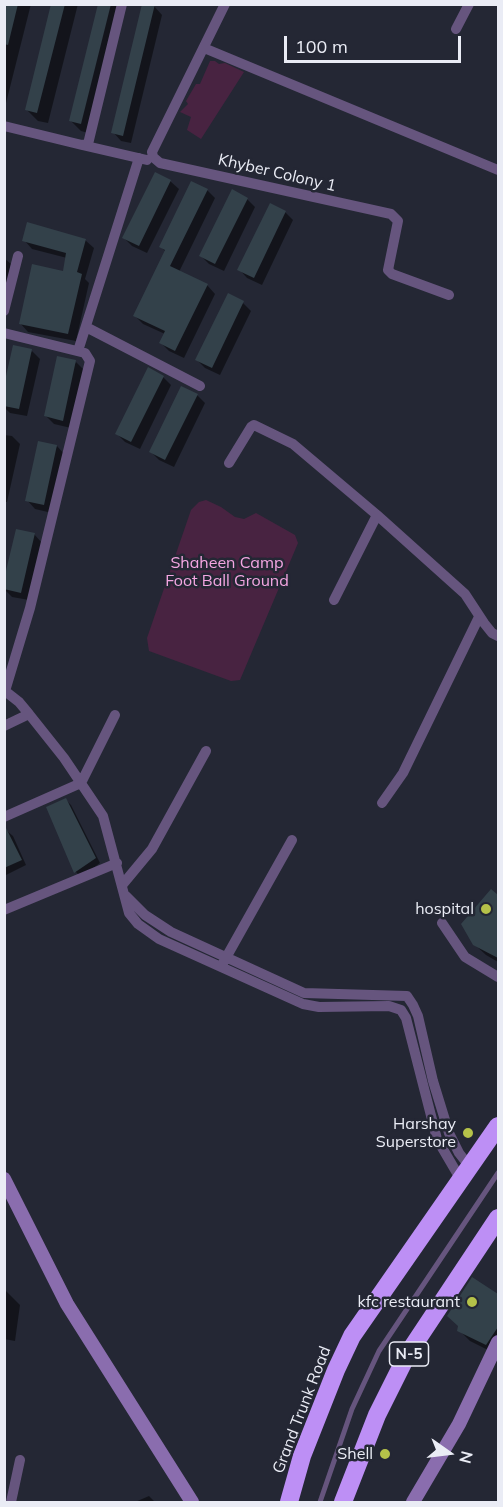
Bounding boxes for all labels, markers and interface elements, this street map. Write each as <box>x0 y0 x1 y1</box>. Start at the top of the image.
scale bar <box>287 24 464 62</box>
text: 100 m <box>295 35 348 58</box>
street label: Khyber Colony 1 <box>216 150 338 196</box>
park label: Shaheen Camp Foot Ball Ground <box>165 553 289 591</box>
place label: hospital <box>415 899 474 919</box>
marker: hospital <box>479 902 493 916</box>
place label: Harshay Superstore <box>376 1114 456 1152</box>
marker: Harshay Superstore <box>461 1126 475 1140</box>
place label: kfc restaurant <box>357 1292 460 1312</box>
marker: kfc restaurant <box>465 1295 479 1309</box>
road number: N-5 <box>390 1342 428 1366</box>
street label: Grand Trunk Road <box>269 1344 335 1476</box>
north arrow <box>419 1423 479 1483</box>
place label: Shell <box>337 1444 373 1464</box>
marker: Shell <box>378 1447 392 1461</box>
text: N <box>455 1449 478 1466</box>

